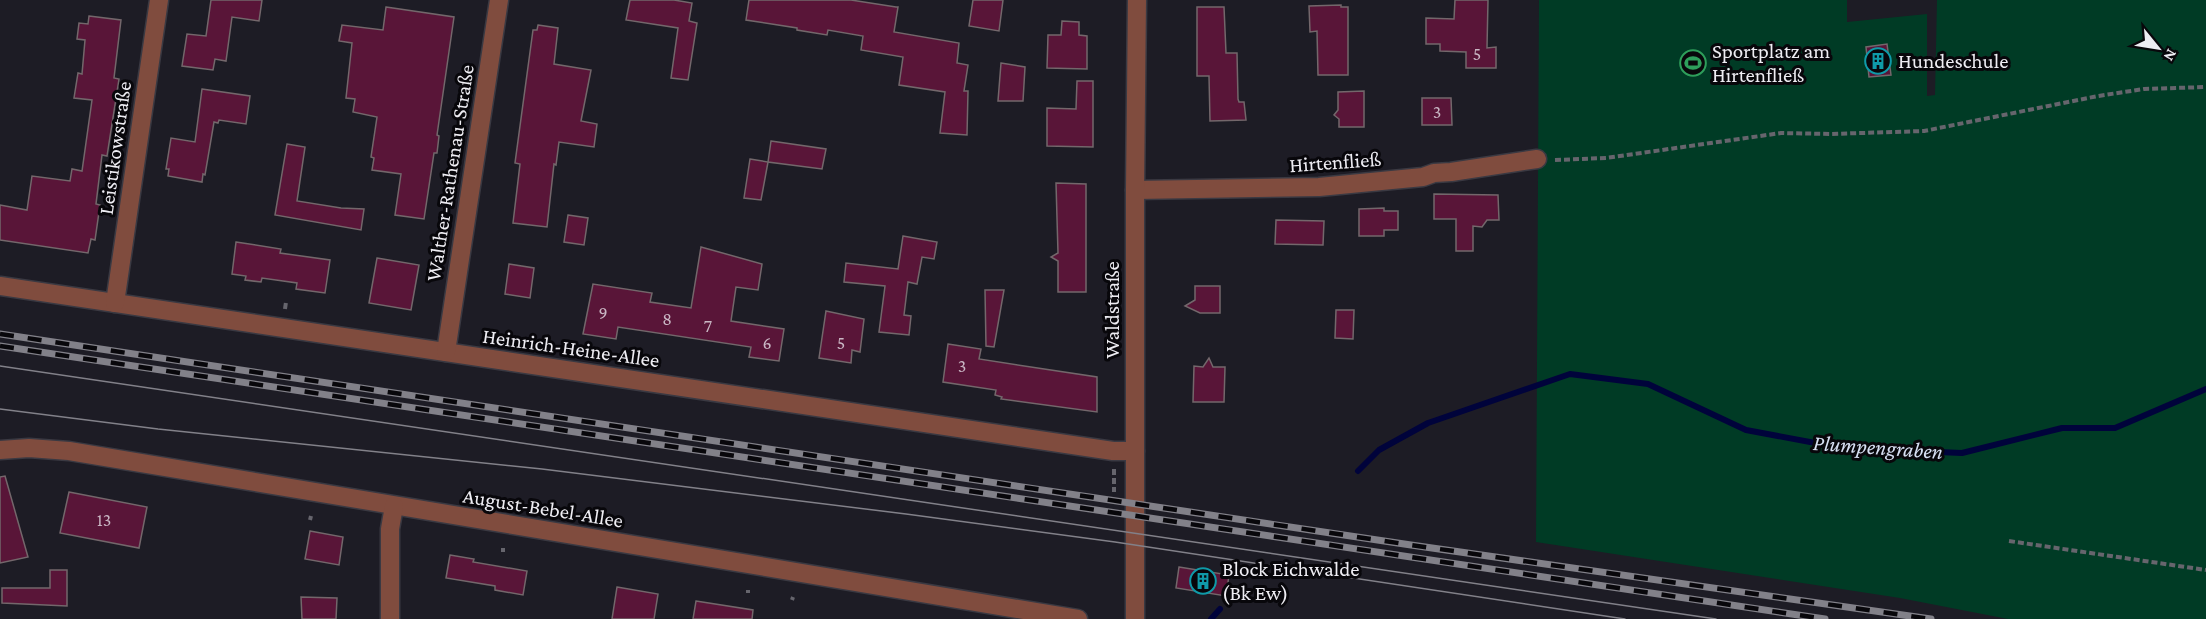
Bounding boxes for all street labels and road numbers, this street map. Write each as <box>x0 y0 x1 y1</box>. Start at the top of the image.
street label: Walther-Rathenau-Straße <box>421 63 479 283</box>
street label: Leistikowstraße <box>94 80 136 216</box>
street label: Hirtenfließ <box>1288 147 1382 177</box>
street label: Waldstraße <box>1100 261 1124 359</box>
street label: Heinrich-Heine-Allee <box>481 324 661 372</box>
street label: August-Bebel-Allee <box>461 483 625 533</box>

